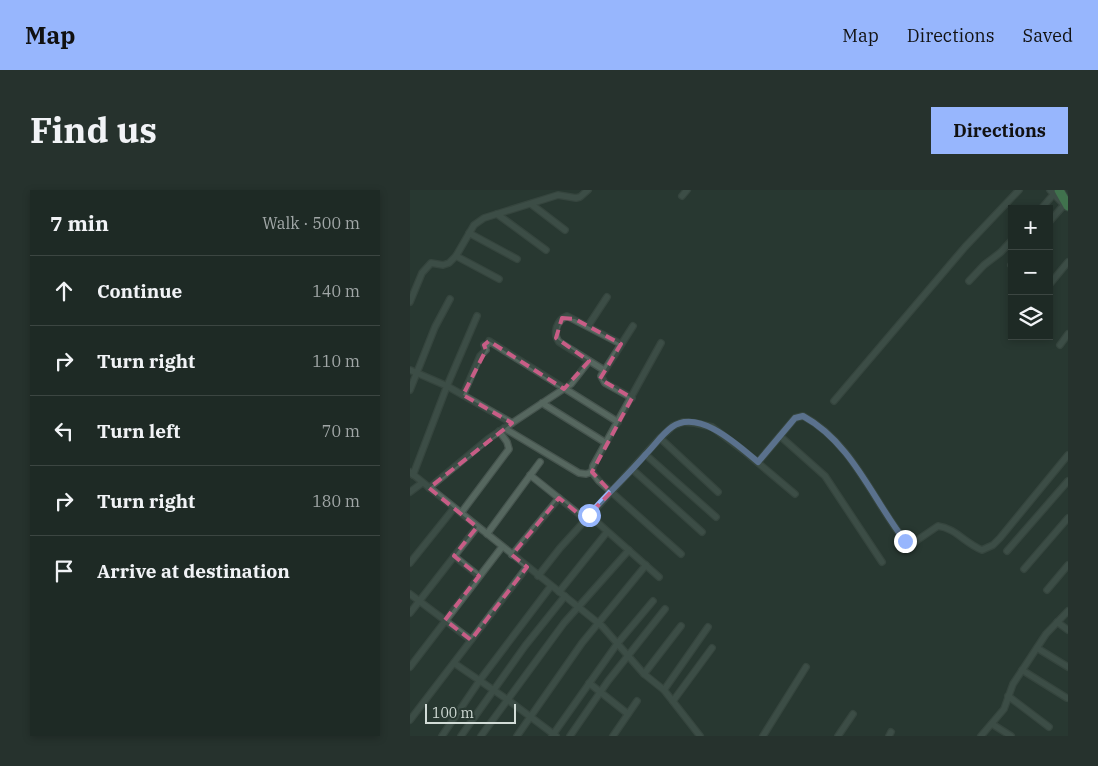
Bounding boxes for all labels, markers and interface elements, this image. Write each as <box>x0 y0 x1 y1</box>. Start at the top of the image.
text: Map <box>25 19 75 51</box>
text: Map <box>842 24 879 47</box>
text: Directions <box>907 24 995 47</box>
text: Saved <box>1023 24 1073 47</box>
text: Find us <box>30 107 157 153</box>
button: Directions <box>931 107 1068 154</box>
map controls <box>1008 205 1053 340</box>
button: + <box>1008 205 1053 250</box>
text: 7 min <box>50 209 109 237</box>
text: Walk · 500 m <box>262 213 360 233</box>
button: − <box>1008 250 1053 295</box>
icon: ahead <box>50 277 78 305</box>
text: Continue <box>97 279 182 303</box>
text: 140 m <box>312 281 360 301</box>
button: layers <box>1008 295 1053 340</box>
icon: right <box>50 347 78 375</box>
text: Turn right <box>97 349 195 373</box>
text: 110 m <box>312 351 360 371</box>
icon: left <box>50 417 78 445</box>
text: Turn left <box>97 419 180 443</box>
text: 70 m <box>322 421 360 441</box>
icon: right <box>50 487 78 515</box>
text: Turn right <box>97 489 195 513</box>
text: 180 m <box>312 491 360 511</box>
route start <box>578 504 601 527</box>
route end <box>894 530 917 553</box>
icon: arrive <box>50 557 78 585</box>
text: Arrive at destination <box>97 559 290 583</box>
scale bar <box>425 701 516 724</box>
text: 100 m <box>432 704 474 722</box>

